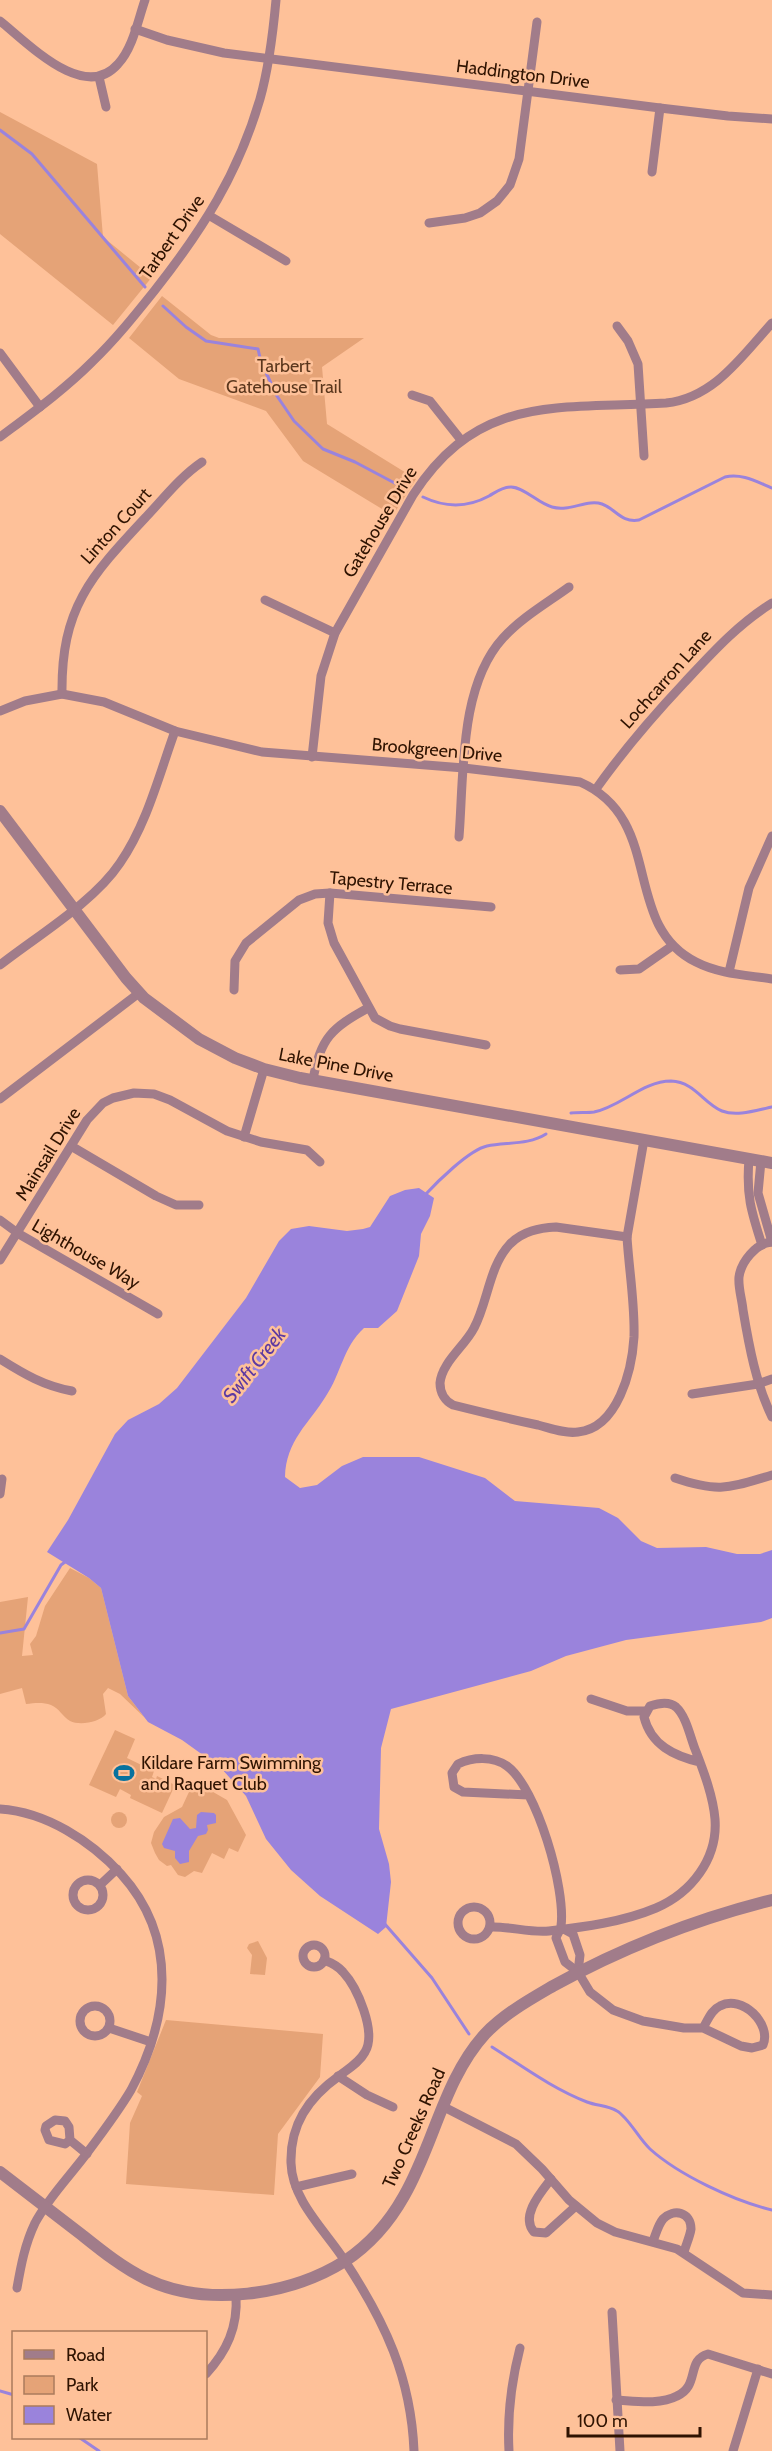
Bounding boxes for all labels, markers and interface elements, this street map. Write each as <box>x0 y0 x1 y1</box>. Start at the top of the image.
street label: Haddington Drive <box>455 55 591 93</box>
street label: Tarbert Drive <box>135 190 209 284</box>
park label: Tarbert Gatehouse Trail <box>226 355 343 398</box>
street label: Gatehouse Drive <box>338 462 422 582</box>
street label: Linton Court <box>76 483 156 569</box>
street label: Lochcarron Lane <box>616 625 716 733</box>
street label: Brookgreen Drive <box>371 733 503 767</box>
street label: Tapestry Terrace <box>329 867 453 899</box>
street label: Lake Pine Drive <box>277 1043 395 1087</box>
street label: Mainsail Drive <box>11 1103 85 1205</box>
street label: Lighthouse Way <box>28 1214 144 1294</box>
water label: Swift Creek <box>217 1322 292 1407</box>
place label: Kildare Farm Swimming and Raquet Club <box>141 1752 322 1795</box>
sports icon: Kildare Farm Swimming and Raquet Club <box>112 1761 136 1785</box>
street label: Two Creeks Road <box>378 2065 450 2191</box>
legend <box>12 2331 207 2439</box>
text: Road <box>66 2344 105 2366</box>
text: Park <box>66 2374 99 2396</box>
scale bar <box>568 2400 700 2438</box>
text: Water <box>66 2404 112 2426</box>
text: 100 m <box>577 2410 628 2432</box>

